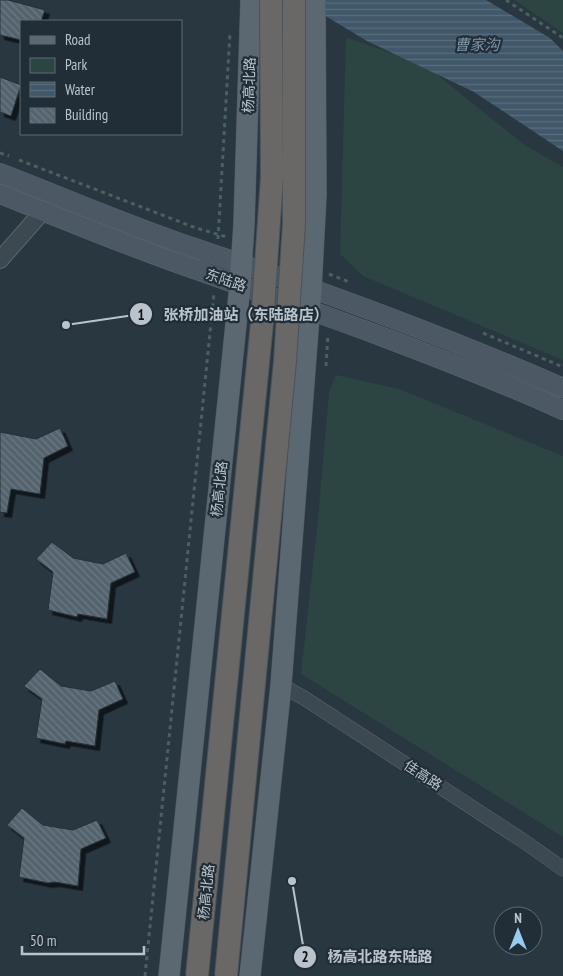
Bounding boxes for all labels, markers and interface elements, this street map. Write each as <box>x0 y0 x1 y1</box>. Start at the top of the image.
legend <box>20 20 182 135</box>
text: Road <box>65 30 91 49</box>
water label: 曹家沟 <box>454 35 501 54</box>
text: Park <box>65 55 87 74</box>
street label: 杨高北路 <box>239 57 259 113</box>
text: Water <box>65 80 96 99</box>
text: Building <box>65 105 108 124</box>
street label: 东陆路 <box>203 265 249 295</box>
callout: 张桥加油站（东陆路店） <box>128 299 338 329</box>
text: 1 <box>137 305 145 324</box>
text: 张桥加油站（东陆路店） <box>163 305 329 324</box>
street label: 杨高北路 <box>207 460 231 518</box>
street label: 佳高路 <box>400 756 446 794</box>
street label: 杨高北路 <box>194 863 218 921</box>
north arrow <box>493 906 543 956</box>
text: N <box>514 909 522 927</box>
scale bar <box>22 924 145 956</box>
text: 50 m <box>30 931 56 950</box>
callout: 杨高北路东陆路 <box>293 942 443 972</box>
text: 2 <box>301 947 309 966</box>
text: 杨高北路东陆路 <box>327 947 433 966</box>

